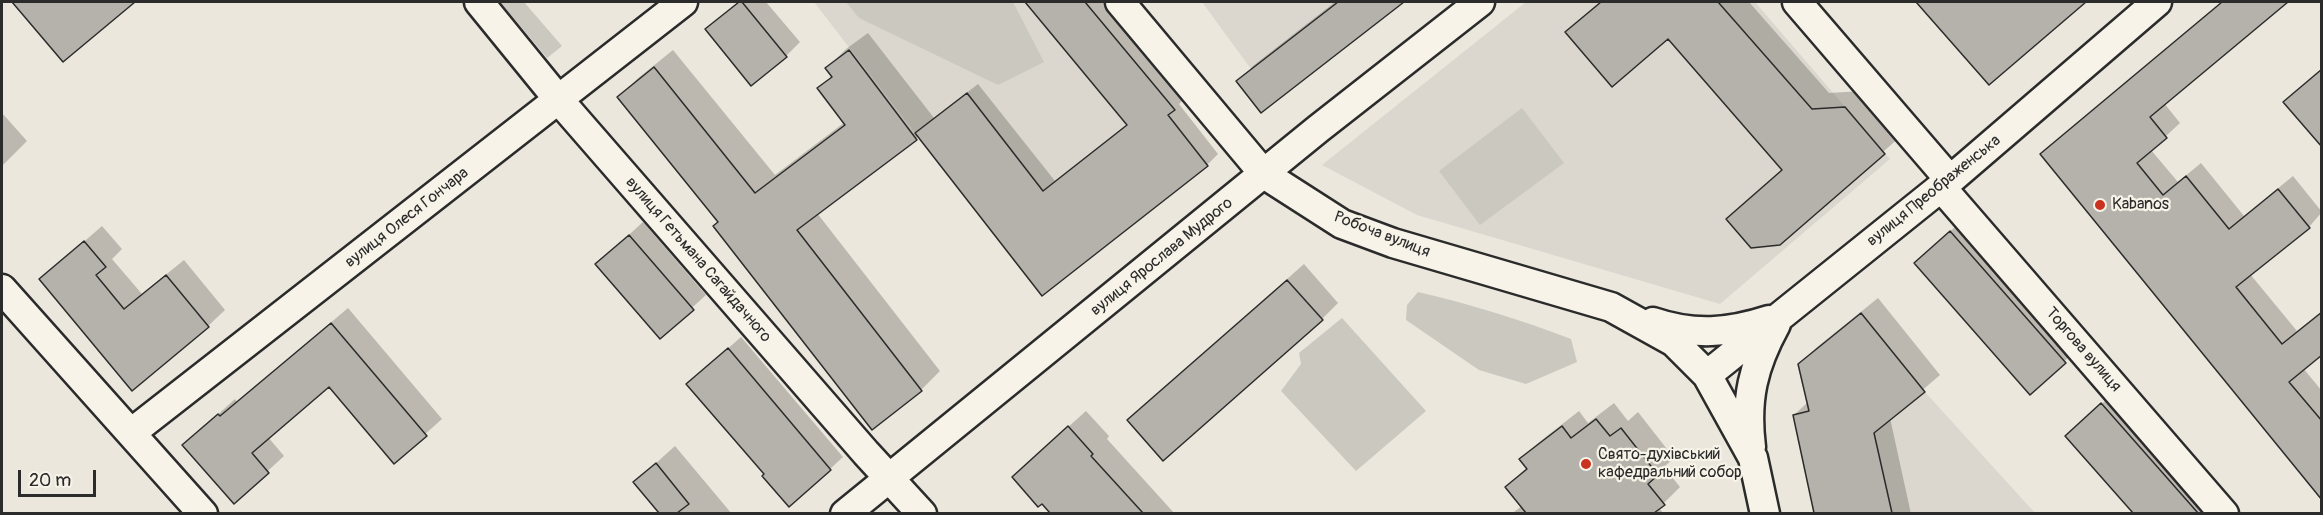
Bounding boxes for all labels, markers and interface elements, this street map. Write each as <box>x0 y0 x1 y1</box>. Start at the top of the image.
street label: вулиця Преображенська <box>1863 131 2005 251</box>
street label: вулиця Олеся Гончара <box>341 164 473 272</box>
street label: вулиця Гетьмана Сагайдачного <box>621 173 775 347</box>
street label: вулиця Ярослава Мудрого <box>1087 194 1237 320</box>
place label: Kabanos <box>2112 195 2169 215</box>
marker: Kabanos <box>2093 198 2107 212</box>
street label: Робоча вулиця <box>1331 208 1433 262</box>
street label: Торгова вулиця <box>2041 304 2125 396</box>
place label: Свято-духівський кафедральний собор <box>1598 445 1742 483</box>
marker: Свято-духівський кафедральний собор <box>1579 457 1593 471</box>
scale bar <box>21 458 99 496</box>
text: 20 m <box>29 469 71 492</box>

